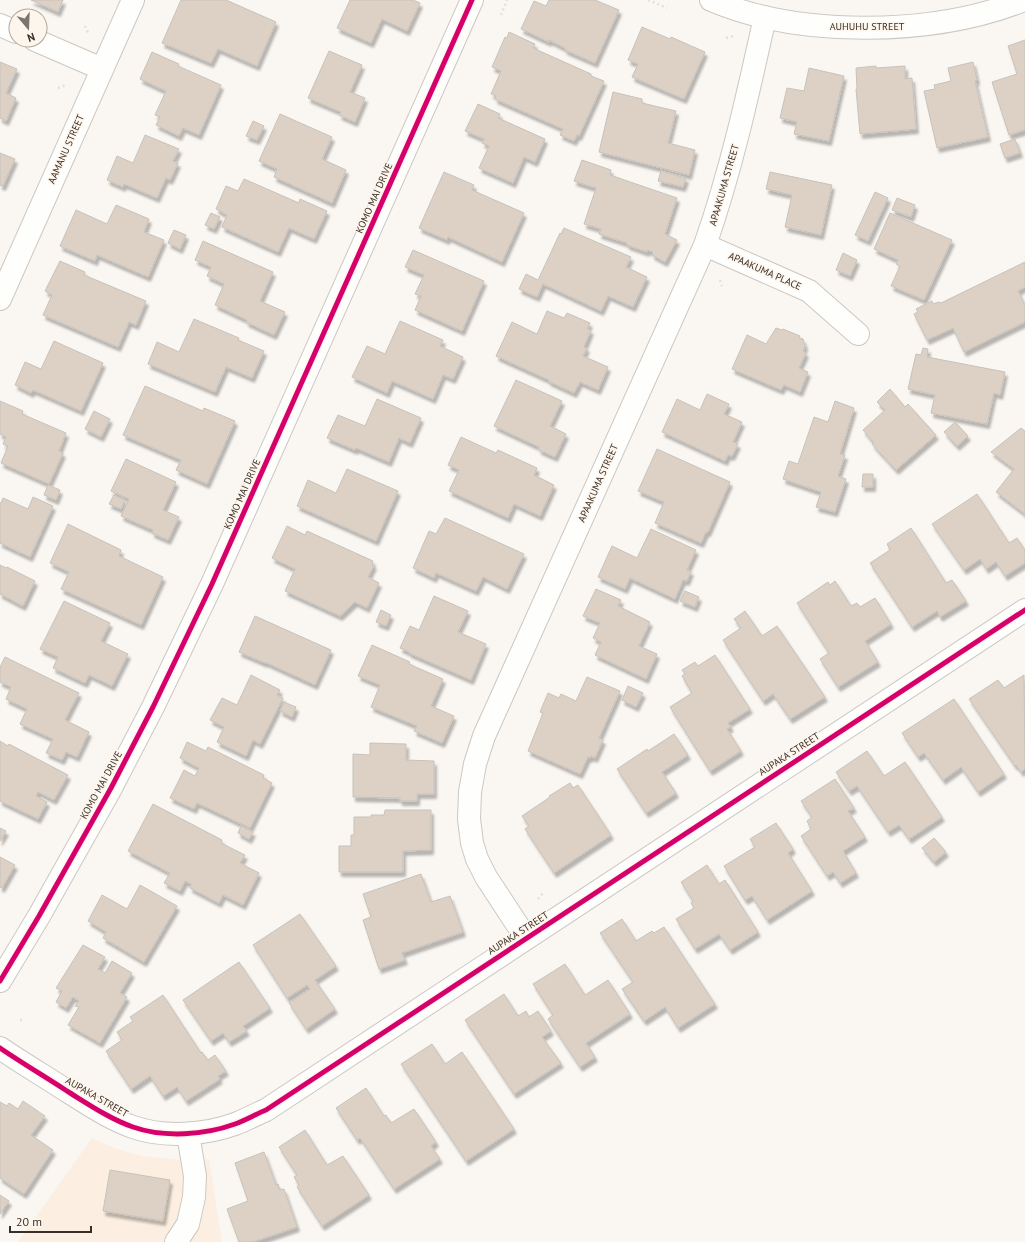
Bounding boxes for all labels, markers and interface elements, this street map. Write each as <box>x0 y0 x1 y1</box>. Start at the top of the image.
north arrow <box>8 8 48 48</box>
street label: AUHUHU STREET <box>830 20 905 33</box>
text: N <box>26 30 37 45</box>
street label: AAMANU STREET <box>45 112 87 186</box>
street label: APAAKUMA STREET <box>706 142 742 227</box>
street label: KOMO MAI DRIVE <box>353 161 395 235</box>
street label: APAAKUMA PLACE <box>726 249 804 293</box>
street label: APAAKUMA STREET <box>575 441 621 524</box>
street label: KOMO MAI DRIVE <box>221 457 263 531</box>
street label: AUPAKA STREET <box>756 729 822 779</box>
street label: KOMO MAI DRIVE <box>77 749 125 821</box>
street label: AUPAKA STREET <box>485 908 551 958</box>
street label: AUPAKA STREET <box>63 1074 131 1120</box>
scale bar <box>10 1208 91 1234</box>
text: 20 m <box>16 1214 42 1229</box>

